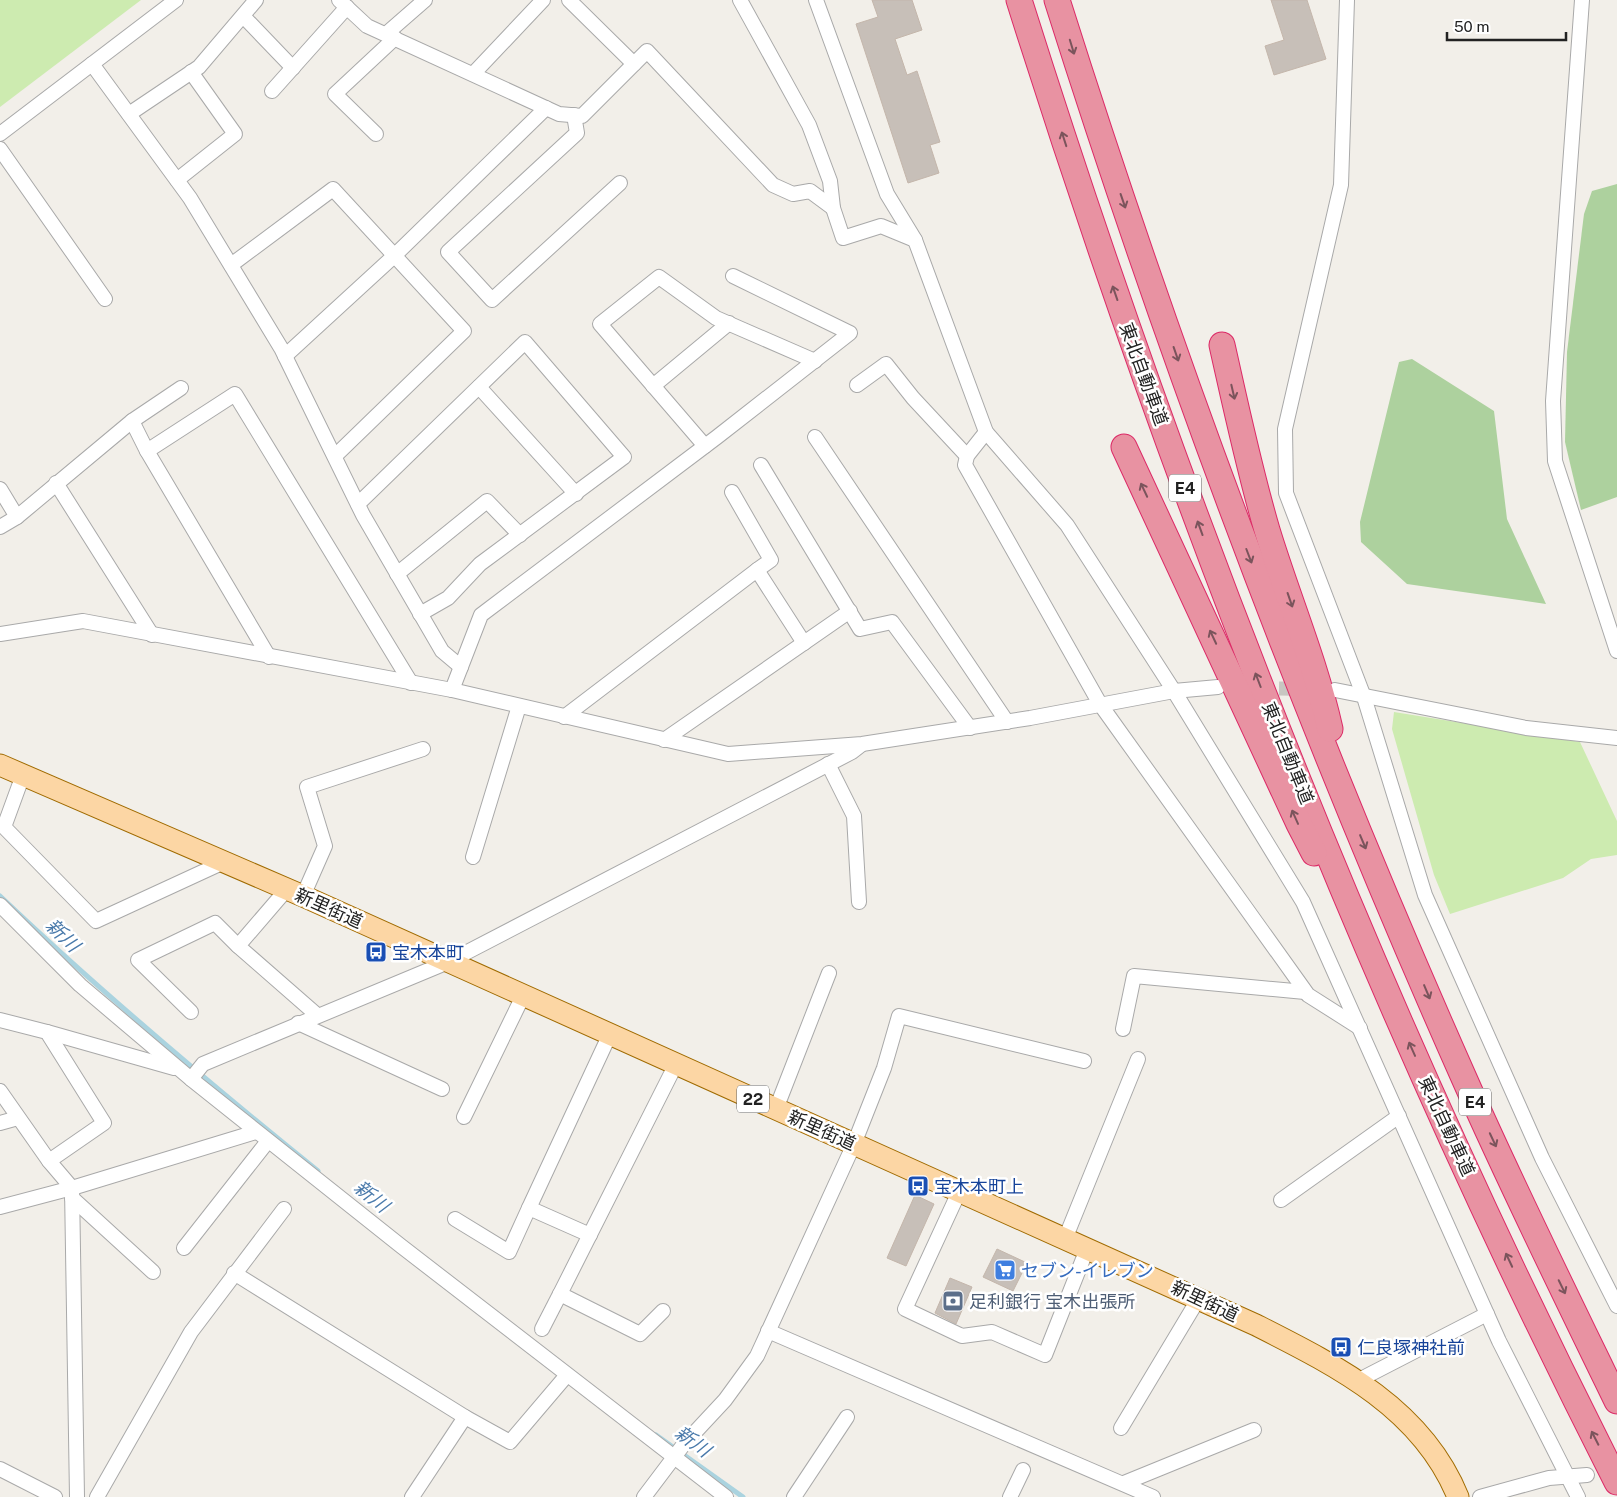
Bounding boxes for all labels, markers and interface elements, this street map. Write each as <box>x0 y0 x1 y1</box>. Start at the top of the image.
scale bar <box>1447 10 1566 42</box>
text: 50 m <box>1454 18 1489 35</box>
one-way arrow <box>1068 38 1077 54</box>
one-way arrow <box>1058 131 1068 147</box>
one-way arrow <box>1119 192 1128 208</box>
one-way arrow <box>1110 285 1119 301</box>
street label: 東北自動車道 <box>1116 320 1172 428</box>
one-way arrow <box>1172 346 1181 362</box>
one-way arrow <box>1229 384 1238 400</box>
road number: E4 <box>1169 474 1201 502</box>
one-way arrow <box>1139 483 1148 498</box>
one-way arrow <box>1195 521 1204 536</box>
one-way arrow <box>1246 549 1255 564</box>
one-way arrow <box>1286 591 1295 607</box>
one-way arrow <box>1208 630 1217 645</box>
one-way arrow <box>1253 672 1262 687</box>
street label: 東北自動車道 <box>1258 699 1318 807</box>
one-way arrow <box>1290 810 1300 825</box>
one-way arrow <box>1359 834 1369 849</box>
street label: 新里街道 <box>292 884 366 932</box>
water label: 新川 <box>42 914 86 957</box>
bus stop icon: 宝木本町 <box>364 940 388 964</box>
place label: 宝木本町 <box>392 942 464 963</box>
one-way arrow <box>1422 984 1432 999</box>
one-way arrow <box>1407 1042 1417 1057</box>
street label: 東北自動車道 <box>1415 1073 1479 1179</box>
road number: 22 <box>737 1086 769 1112</box>
road number: E4 <box>1459 1088 1491 1116</box>
street label: 新里街道 <box>785 1106 859 1154</box>
one-way arrow <box>1489 1132 1498 1147</box>
bus stop icon: 宝木本町上 <box>906 1174 930 1198</box>
water label: 新川 <box>350 1175 395 1218</box>
place label: 宝木本町上 <box>934 1176 1024 1197</box>
one-way arrow <box>1504 1253 1513 1268</box>
supermarket icon: セブン-イレブン <box>993 1258 1017 1282</box>
place label: セブン-イレブン <box>1021 1260 1154 1281</box>
street label: 新里街道 <box>1168 1276 1242 1326</box>
one-way arrow <box>1557 1280 1567 1295</box>
bank icon: 足利銀行 宝木出張所 <box>941 1289 965 1313</box>
place label: 足利銀行 宝木出張所 <box>969 1291 1135 1312</box>
bus stop icon: 仁良塚神社前 <box>1329 1335 1353 1359</box>
place label: 仁良塚神社前 <box>1357 1337 1465 1358</box>
water label: 新川 <box>671 1421 716 1462</box>
one-way arrow <box>1590 1431 1600 1446</box>

